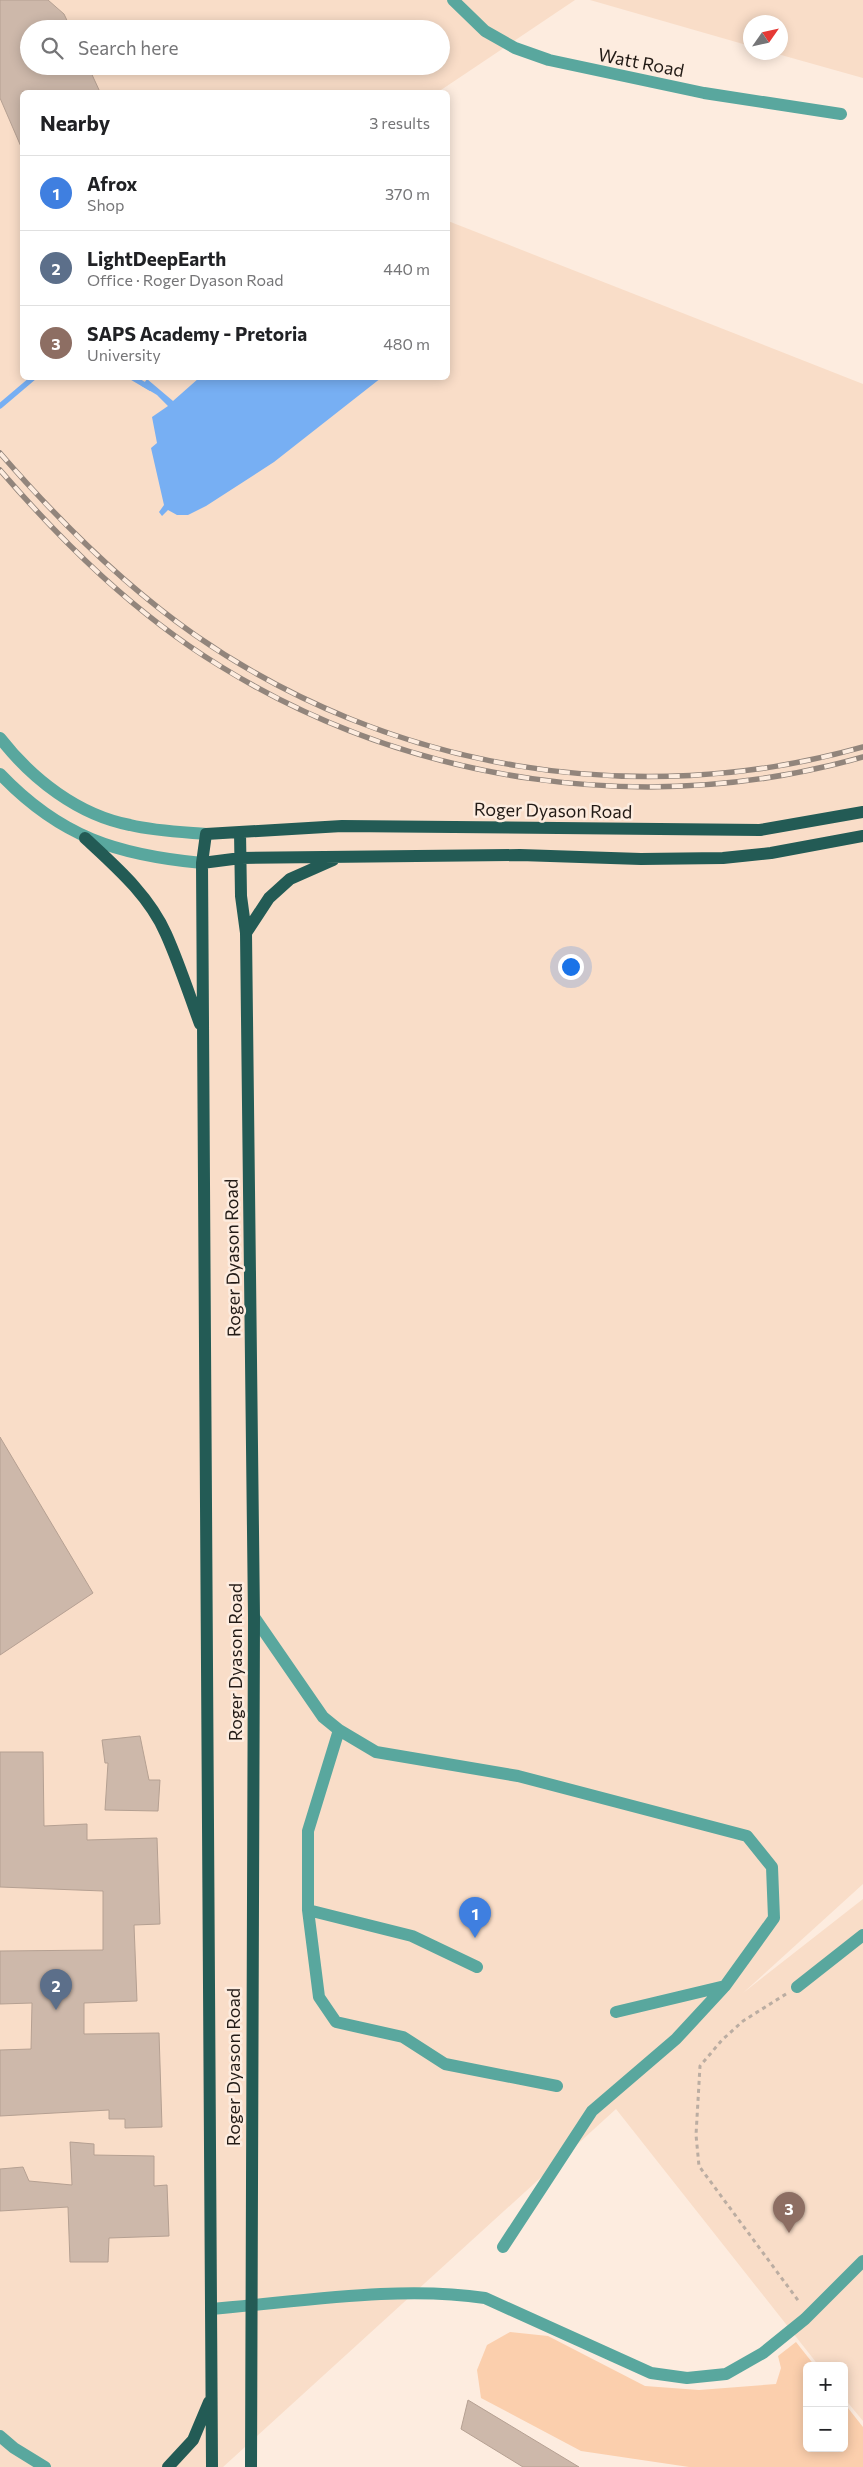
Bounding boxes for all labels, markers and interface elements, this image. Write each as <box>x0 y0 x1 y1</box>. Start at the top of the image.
north arrow <box>743 15 788 60</box>
search box <box>20 20 450 75</box>
icon: search <box>38 34 66 62</box>
text: Search here <box>78 36 178 59</box>
street label: Watt Road <box>596 43 686 81</box>
text: Nearby <box>40 110 110 135</box>
text: 3 results <box>369 113 430 132</box>
text: Afrox <box>87 172 137 195</box>
text: 1 <box>52 184 60 203</box>
text: 370 m <box>385 184 430 203</box>
text: Shop <box>87 195 125 214</box>
text: LightDeepEarth <box>87 247 226 270</box>
text: 2 <box>51 259 61 278</box>
text: 440 m <box>383 259 430 278</box>
text: Office · Roger Dyason Road <box>87 270 284 289</box>
text: SAPS Academy - Pretoria <box>87 322 307 345</box>
text: 3 <box>51 334 61 353</box>
text: 480 m <box>383 334 430 353</box>
text: University <box>87 345 161 364</box>
street label: Roger Dyason Road <box>474 798 632 822</box>
your location <box>558 954 584 980</box>
street label: Roger Dyason Road <box>220 1179 244 1337</box>
street label: Roger Dyason Road <box>224 1583 246 1741</box>
pin: 1 <box>459 1897 491 1938</box>
pin: 2 <box>40 1969 72 2010</box>
street label: Roger Dyason Road <box>222 1988 244 2146</box>
pin: 3 <box>773 2192 805 2233</box>
map controls <box>803 2362 848 2452</box>
button: + <box>803 2362 848 2407</box>
button: − <box>803 2407 848 2452</box>

